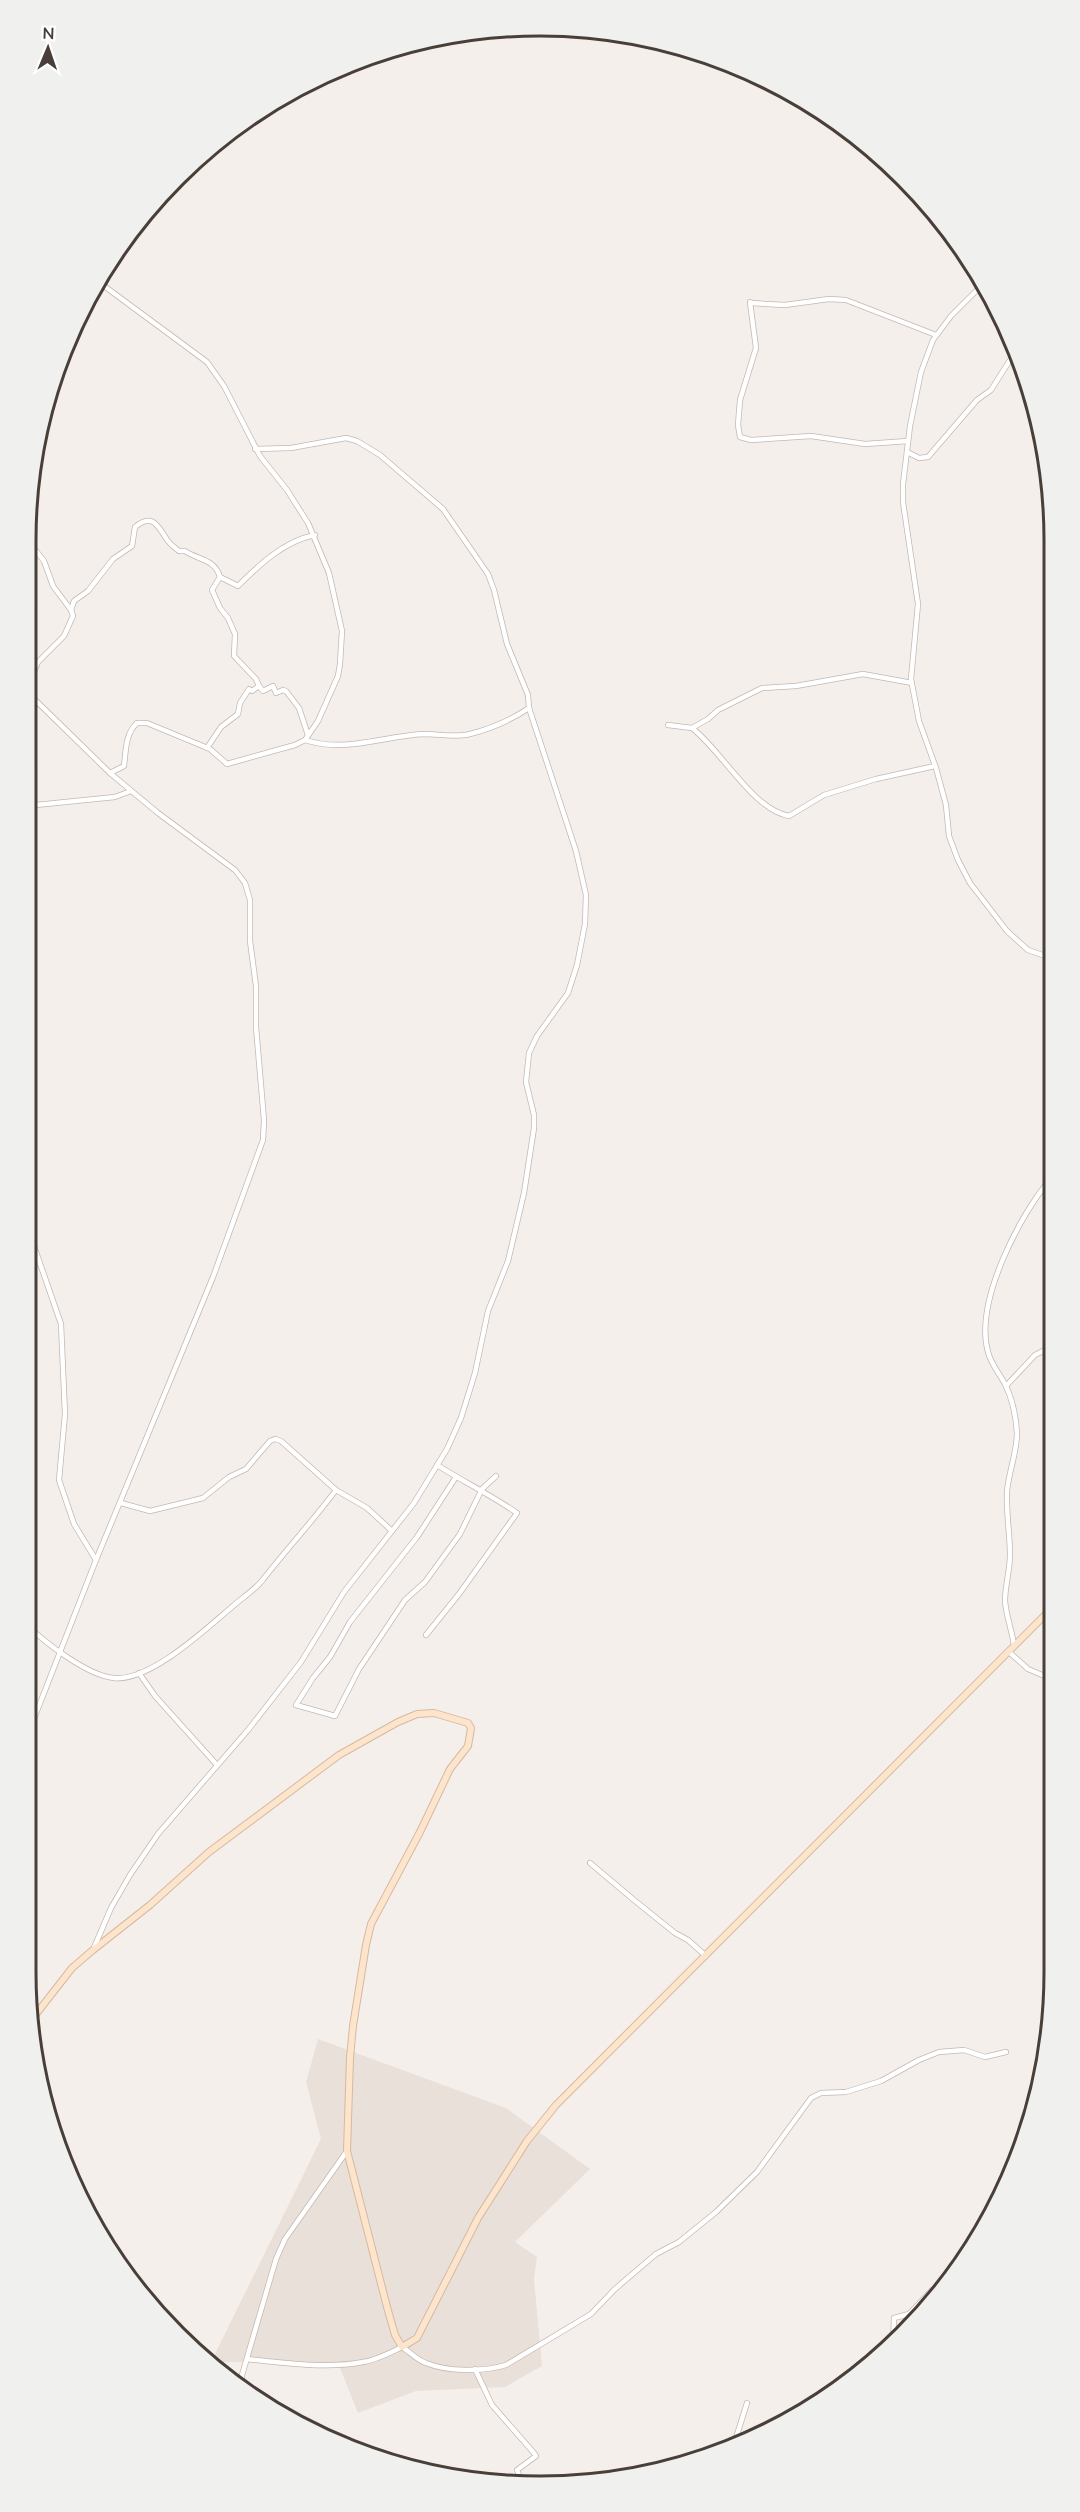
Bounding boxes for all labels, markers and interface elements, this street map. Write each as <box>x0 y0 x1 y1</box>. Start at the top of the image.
north arrow <box>18 18 78 78</box>
text: N <box>42 23 55 43</box>

